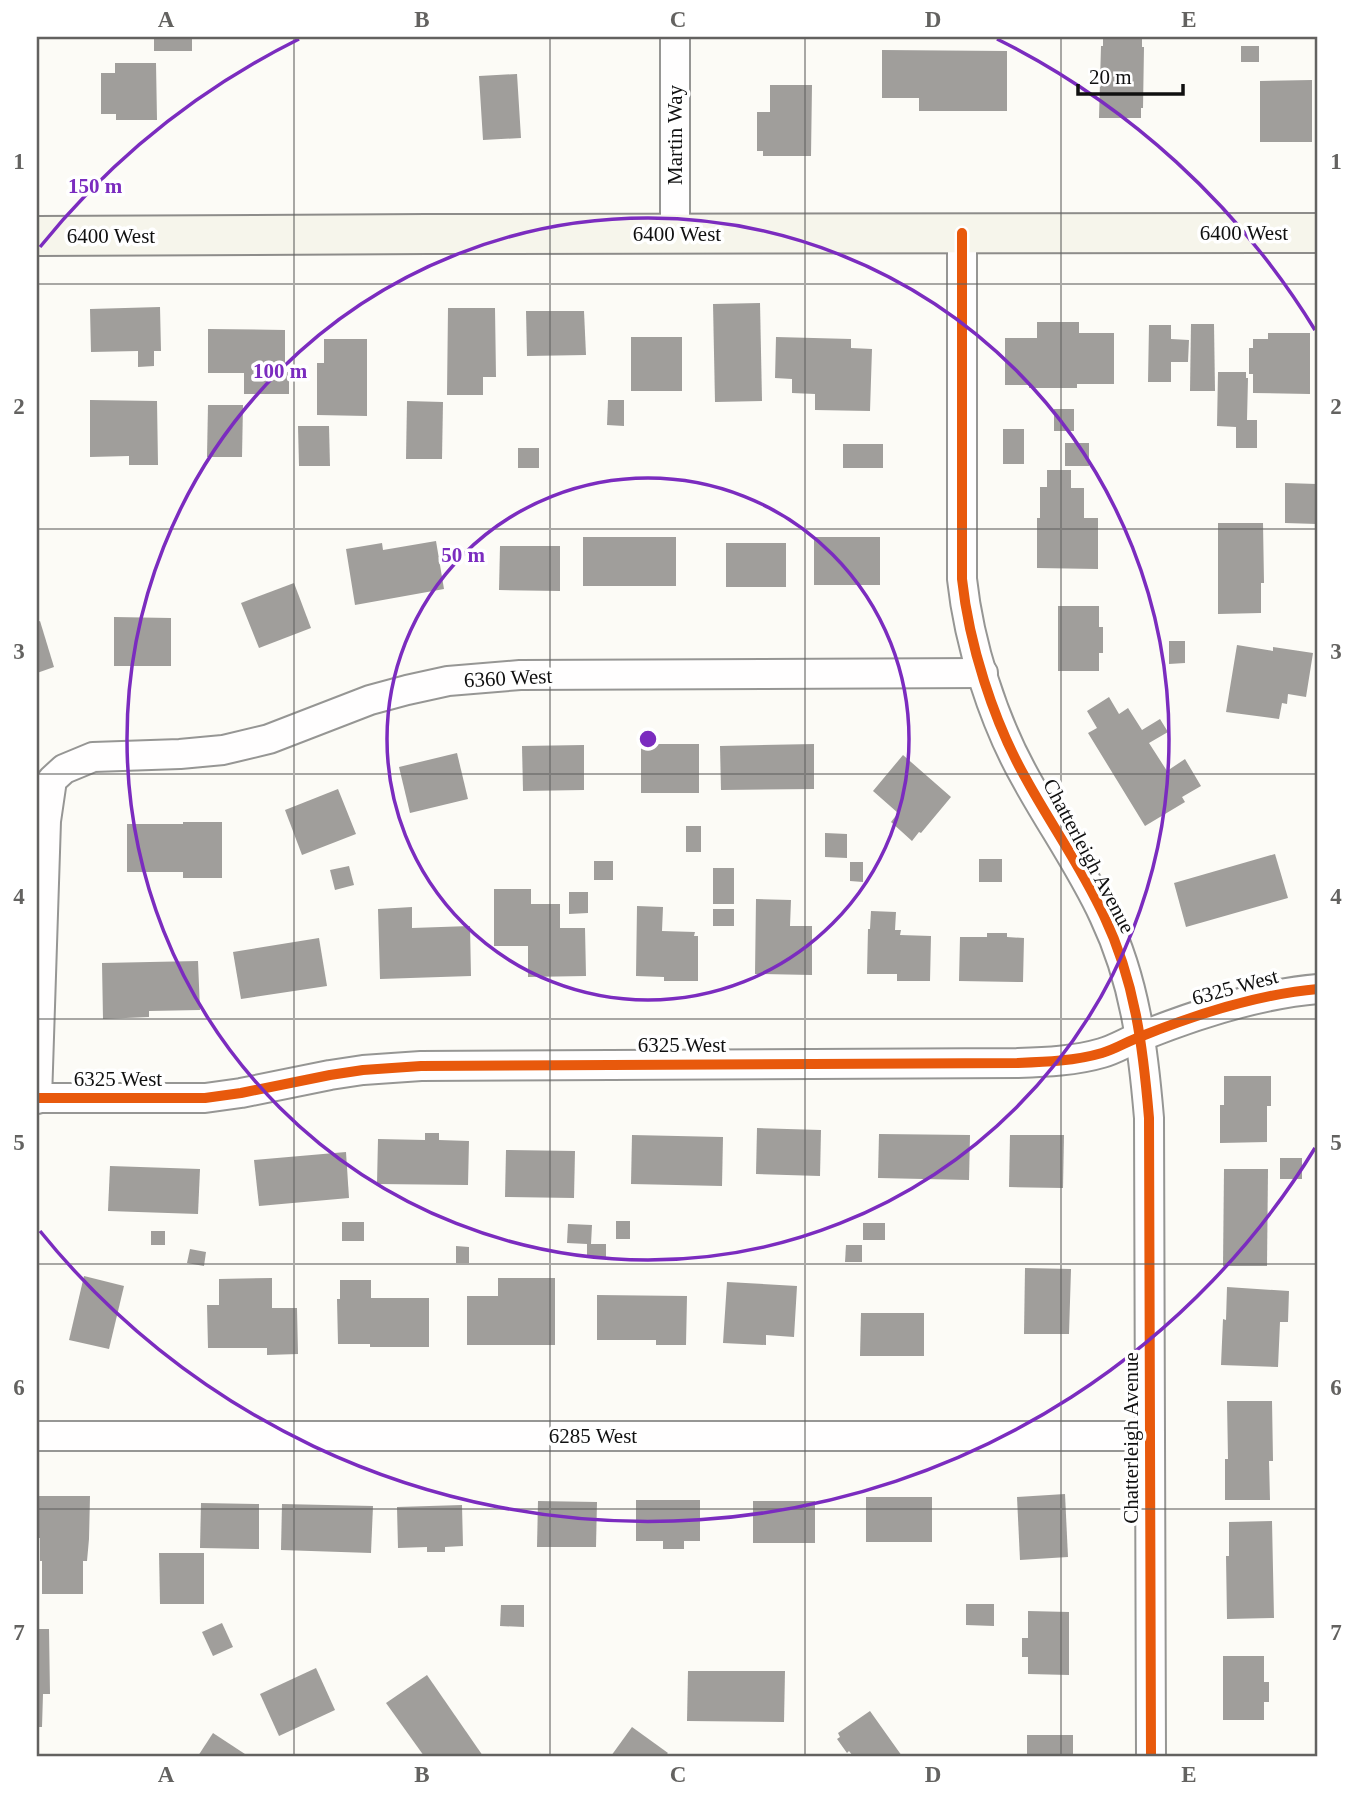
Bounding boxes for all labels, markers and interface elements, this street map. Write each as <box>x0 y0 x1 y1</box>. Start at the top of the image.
text: A <box>158 7 175 32</box>
text: B <box>414 7 430 32</box>
text: C <box>670 7 686 32</box>
text: D <box>925 7 941 32</box>
text: E <box>1181 7 1197 32</box>
scale bar <box>1078 52 1184 96</box>
text: 20 m <box>1089 65 1132 89</box>
street label: Martin Way <box>663 85 687 185</box>
text: 1 <box>13 149 25 174</box>
text: 1 <box>1330 149 1342 174</box>
text: 150 m <box>68 174 123 198</box>
street label: 6400 West <box>1200 221 1288 245</box>
street label: 6400 West <box>633 222 721 246</box>
street label: 6400 West <box>67 224 155 248</box>
text: 100 m <box>253 359 308 383</box>
text: 2 <box>13 394 25 419</box>
text: 2 <box>1330 394 1342 419</box>
text: 50 m <box>441 543 485 567</box>
text: 3 <box>13 639 25 664</box>
text: 3 <box>1330 639 1342 664</box>
street label: 6360 West <box>463 664 553 692</box>
centre of rings <box>636 727 660 751</box>
street label: Chatterleigh Avenue <box>1038 775 1140 937</box>
text: 4 <box>13 884 25 909</box>
text: 4 <box>1330 884 1342 909</box>
street label: 6325 West <box>1189 964 1281 1010</box>
street label: 6325 West <box>638 1033 726 1057</box>
street label: 6325 West <box>74 1067 162 1091</box>
text: 5 <box>13 1130 25 1155</box>
text: 5 <box>1330 1130 1342 1155</box>
street label: Chatterleigh Avenue <box>1119 1352 1143 1524</box>
text: 6 <box>13 1375 25 1400</box>
text: 6 <box>1330 1375 1342 1400</box>
street label: 6285 West <box>549 1424 637 1448</box>
text: 7 <box>13 1620 25 1645</box>
text: 7 <box>1330 1620 1342 1645</box>
text: A <box>158 1762 175 1787</box>
text: B <box>414 1762 430 1787</box>
text: C <box>670 1762 686 1787</box>
text: D <box>925 1762 941 1787</box>
text: E <box>1181 1762 1197 1787</box>

